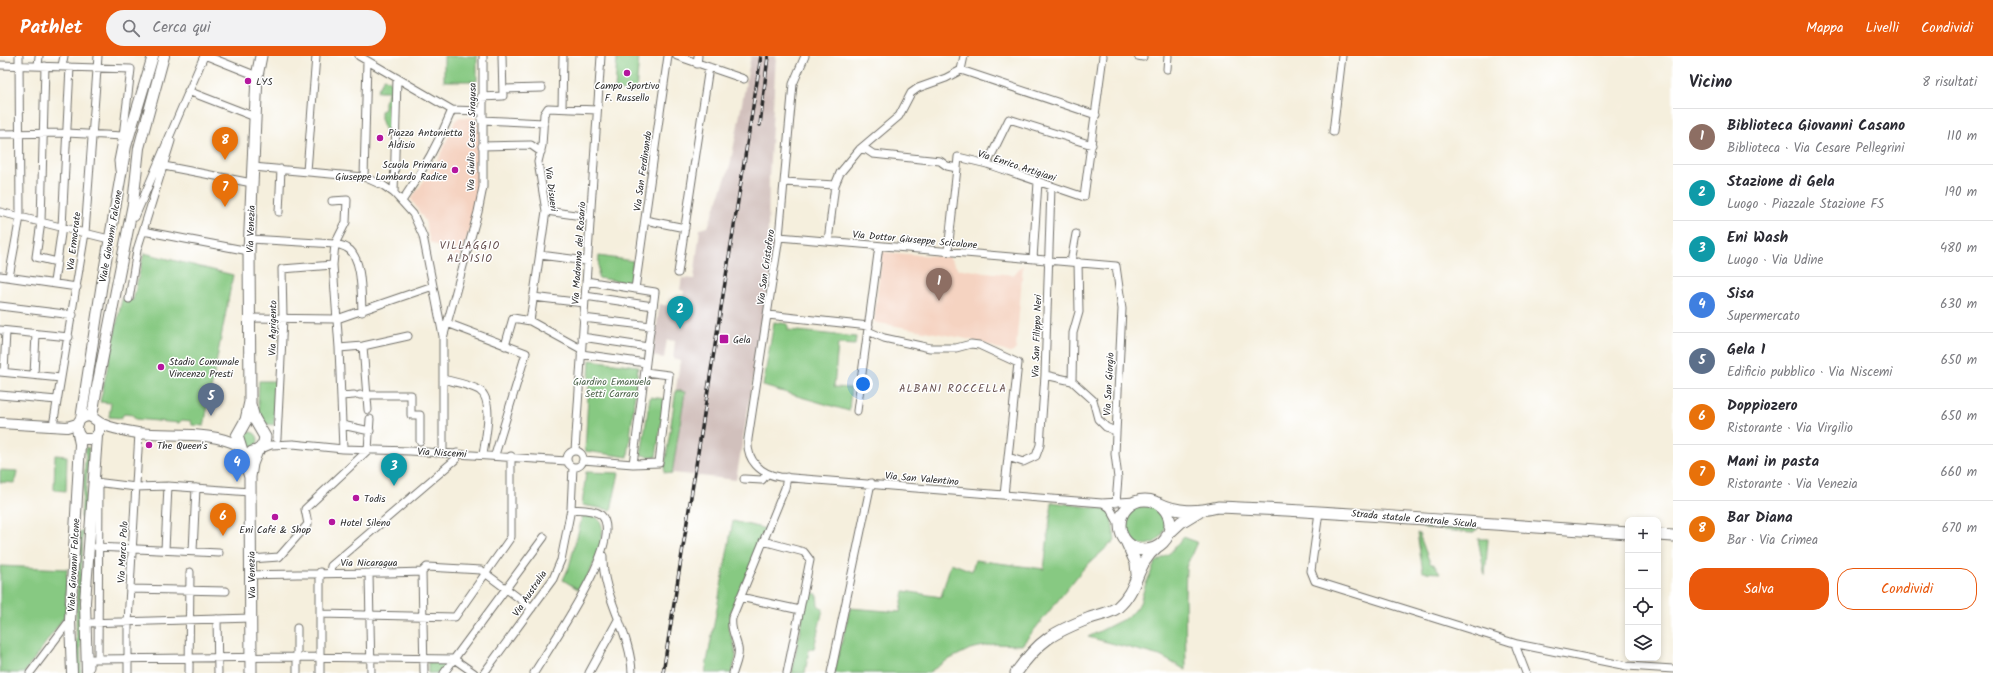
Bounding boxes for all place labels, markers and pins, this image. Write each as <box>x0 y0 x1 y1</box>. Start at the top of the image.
marker: Campo Sportivo F. Russello <box>622 68 632 78</box>
place label: LYS <box>256 74 273 90</box>
marker: LYS <box>243 76 253 86</box>
place label: Campo Sportivo F. Russello <box>595 78 660 106</box>
place label: Piazza Antonietta Aldisio <box>388 125 463 153</box>
pin: 8 <box>212 127 238 160</box>
marker: Piazza Antonietta Aldisio <box>375 133 385 143</box>
place label: Scuola Primaria Giuseppe Lombardo Radice <box>335 157 447 185</box>
marker: Scuola Primaria Giuseppe Lombardo Radice <box>450 165 460 175</box>
pin: 7 <box>212 174 238 207</box>
pin: 1 <box>926 268 952 301</box>
pin: 2 <box>667 296 693 329</box>
place label: Gela <box>733 332 751 348</box>
marker: Gela <box>718 333 730 345</box>
place label: Stadio Comunale Vincenzo Presti <box>169 354 240 382</box>
marker: Stadio Comunale Vincenzo Presti <box>156 362 166 372</box>
pin: 5 <box>198 383 224 416</box>
place label: The Queen's <box>157 438 208 454</box>
marker: The Queen's <box>144 440 154 450</box>
pin: 4 <box>224 449 250 482</box>
pin: 3 <box>381 453 407 486</box>
place label: Todis <box>364 491 386 507</box>
marker: Todis <box>351 493 361 503</box>
pin: 6 <box>210 503 236 536</box>
marker: Eni Café & Shop <box>270 512 280 522</box>
place label: Hotel Sileno <box>340 515 391 531</box>
marker: Hotel Sileno <box>327 517 337 527</box>
place label: Eni Café & Shop <box>239 522 311 538</box>

